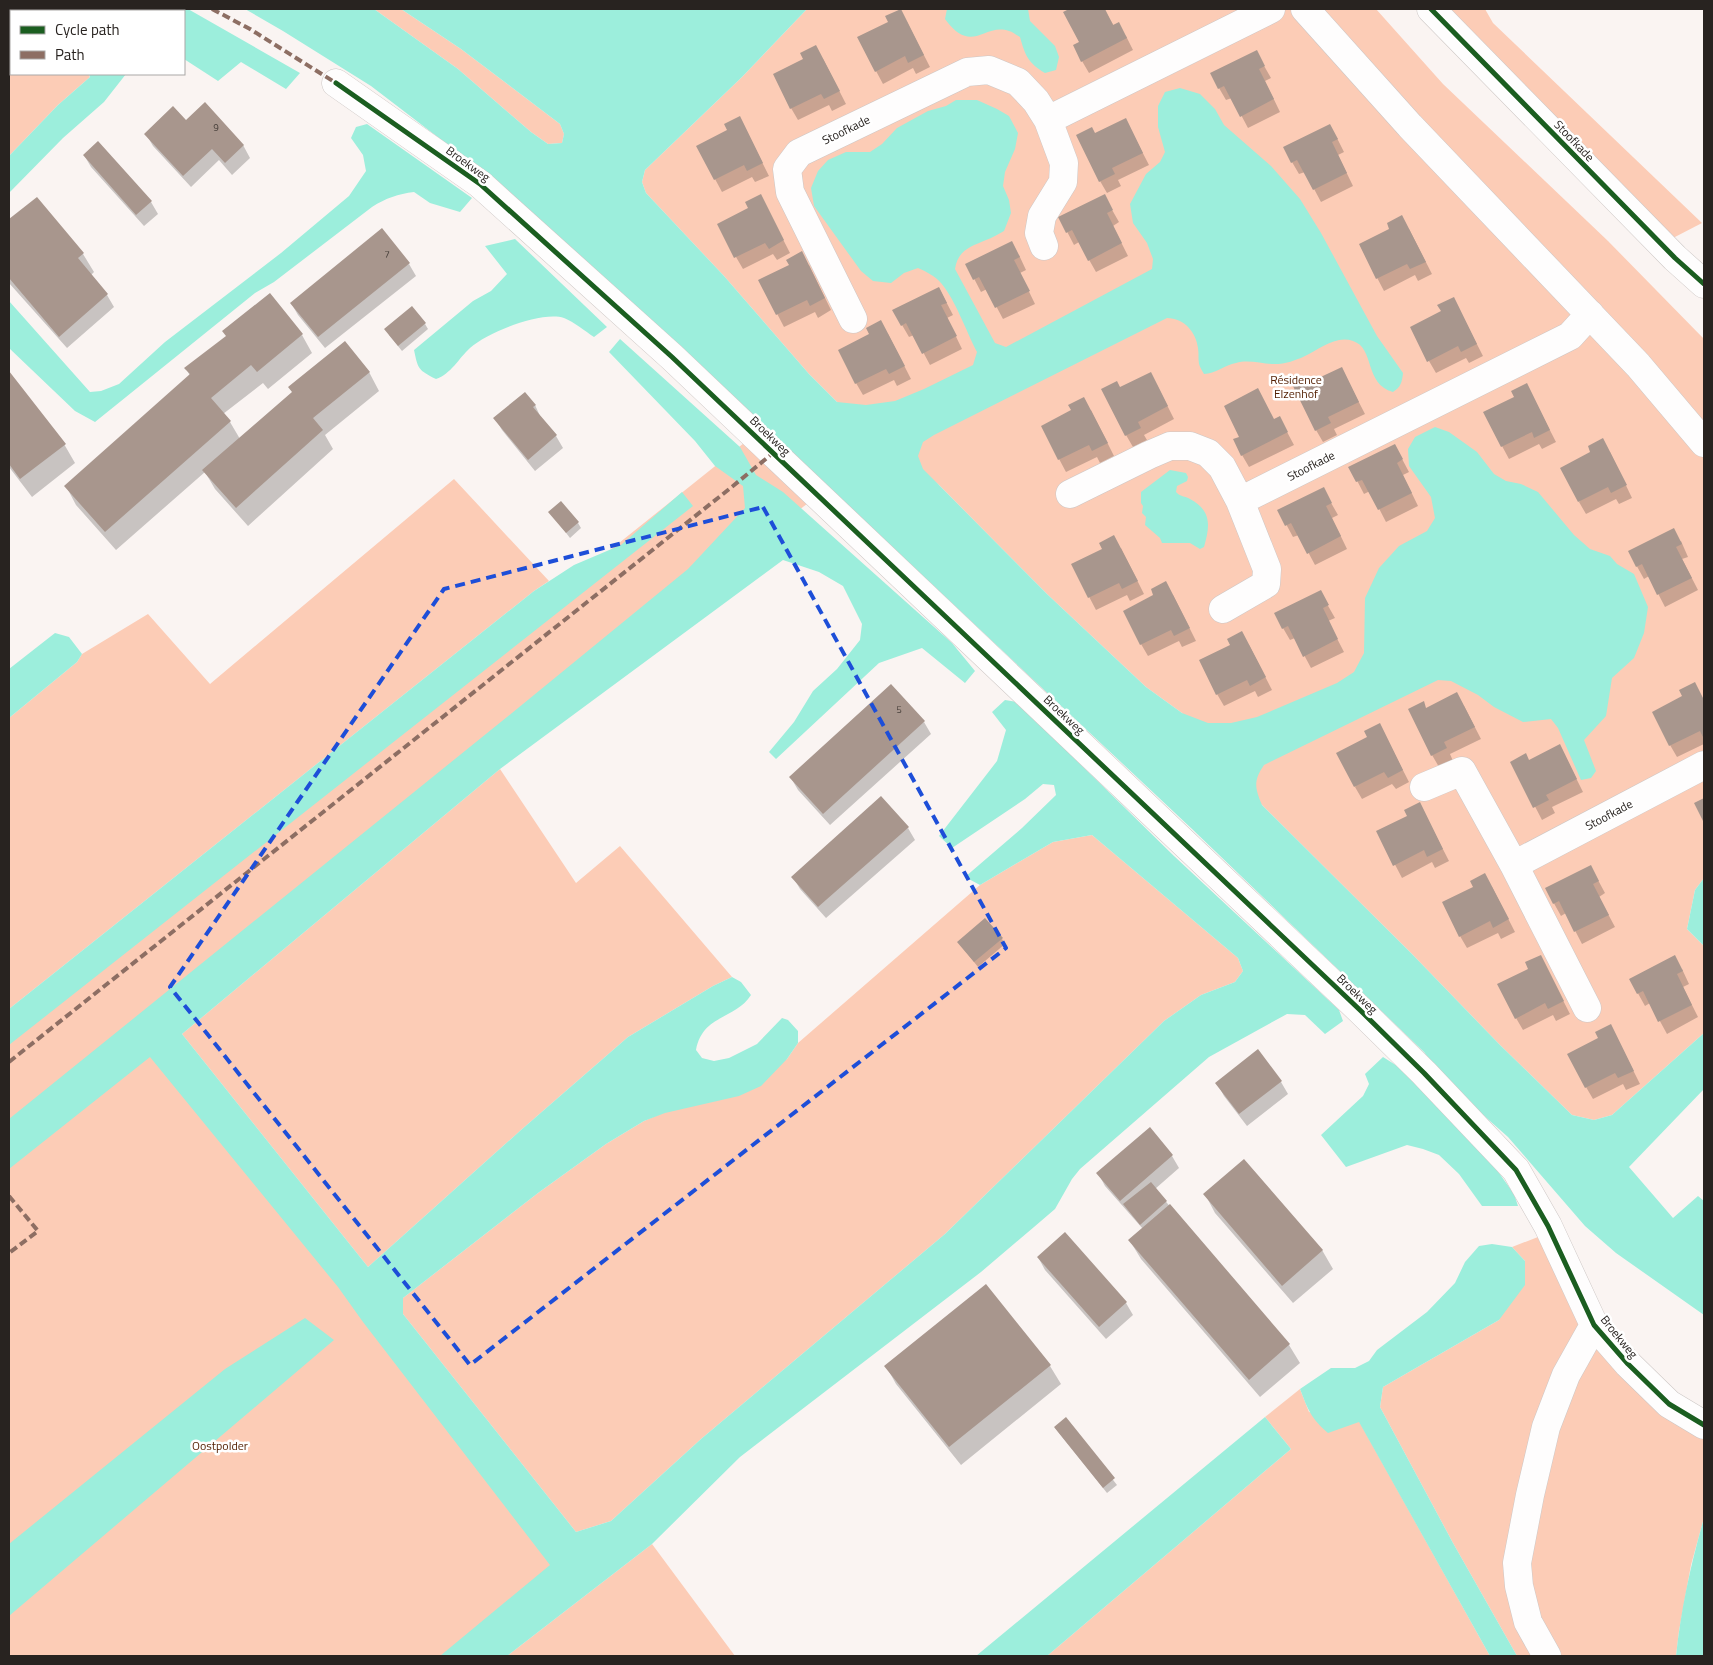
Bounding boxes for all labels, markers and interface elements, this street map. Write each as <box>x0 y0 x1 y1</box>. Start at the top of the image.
legend <box>10 10 185 75</box>
text: Cycle path <box>55 18 120 41</box>
text: Path <box>55 43 85 66</box>
street label: Stoofkade <box>819 110 873 149</box>
street label: Stoofkade <box>1550 116 1599 166</box>
house number: 9 <box>213 120 219 135</box>
street label: Broekweg <box>442 141 494 186</box>
house number: 7 <box>384 247 390 262</box>
park label: Résidence Elzenhof <box>1270 370 1322 403</box>
street label: Broekweg <box>745 411 795 460</box>
street label: Stoofkade <box>1284 445 1338 486</box>
street label: Broekweg <box>1039 690 1089 739</box>
house number: 5 <box>896 702 902 717</box>
street label: Stoofkade <box>1582 794 1636 835</box>
street label: Broekweg <box>1332 969 1382 1018</box>
street label: Broekweg <box>1596 1311 1643 1362</box>
park label: Oostpolder <box>192 1436 248 1455</box>

